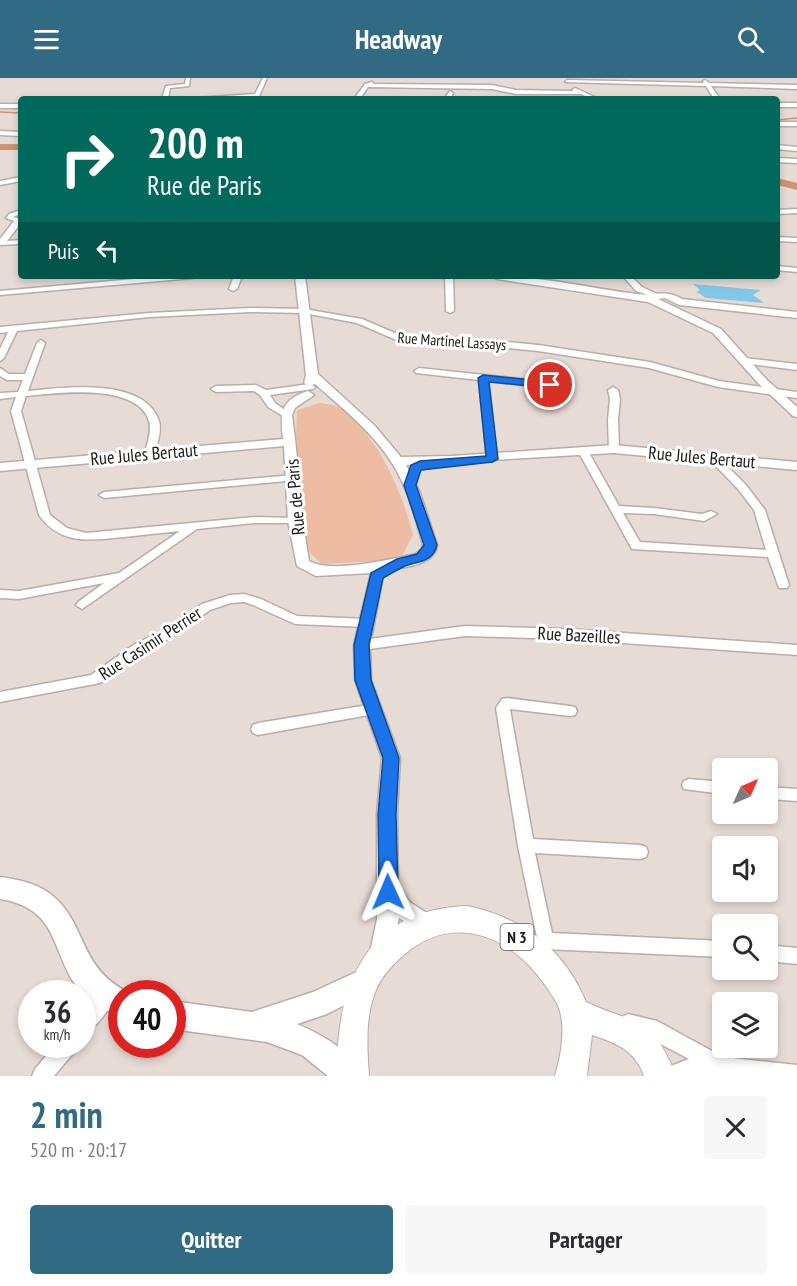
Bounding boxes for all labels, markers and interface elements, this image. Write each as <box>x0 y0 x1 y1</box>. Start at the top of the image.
text: Headway <box>355 22 442 56</box>
icon: menu <box>30 23 63 56</box>
icon: search <box>734 23 767 56</box>
text: 200 m <box>147 115 244 170</box>
icon: right <box>48 120 126 198</box>
text: Rue de Paris <box>147 168 262 202</box>
icon: left <box>91 234 124 267</box>
text: Puis <box>48 237 79 265</box>
street label: Rue Martinel Lassays <box>397 328 507 354</box>
pin <box>524 359 575 410</box>
icon: arrive <box>533 368 566 401</box>
street label: Rue Jules Bertaut <box>89 438 199 470</box>
street label: Rue Jules Bertaut <box>647 441 757 473</box>
street label: Rue de Paris <box>280 458 310 536</box>
street label: Rue Casimir Perrier <box>94 601 206 685</box>
street label: Rue Bazeilles <box>537 621 621 649</box>
north arrow <box>712 758 778 824</box>
map controls <box>712 758 778 1058</box>
button: sound <box>712 836 778 902</box>
position arrow <box>356 860 420 924</box>
button: search <box>712 914 778 980</box>
road number: N 3 <box>500 924 534 950</box>
speed limit sign: 40 <box>108 980 186 1058</box>
text: 36 <box>43 992 71 1031</box>
button: layers <box>712 992 778 1058</box>
text: km/h <box>44 1025 70 1044</box>
text: 2 min <box>30 1091 103 1138</box>
button: close <box>704 1096 767 1159</box>
text: 520 m · 20:17 <box>30 1137 127 1163</box>
button: Quitter <box>30 1205 393 1274</box>
button: Partager <box>405 1205 767 1274</box>

